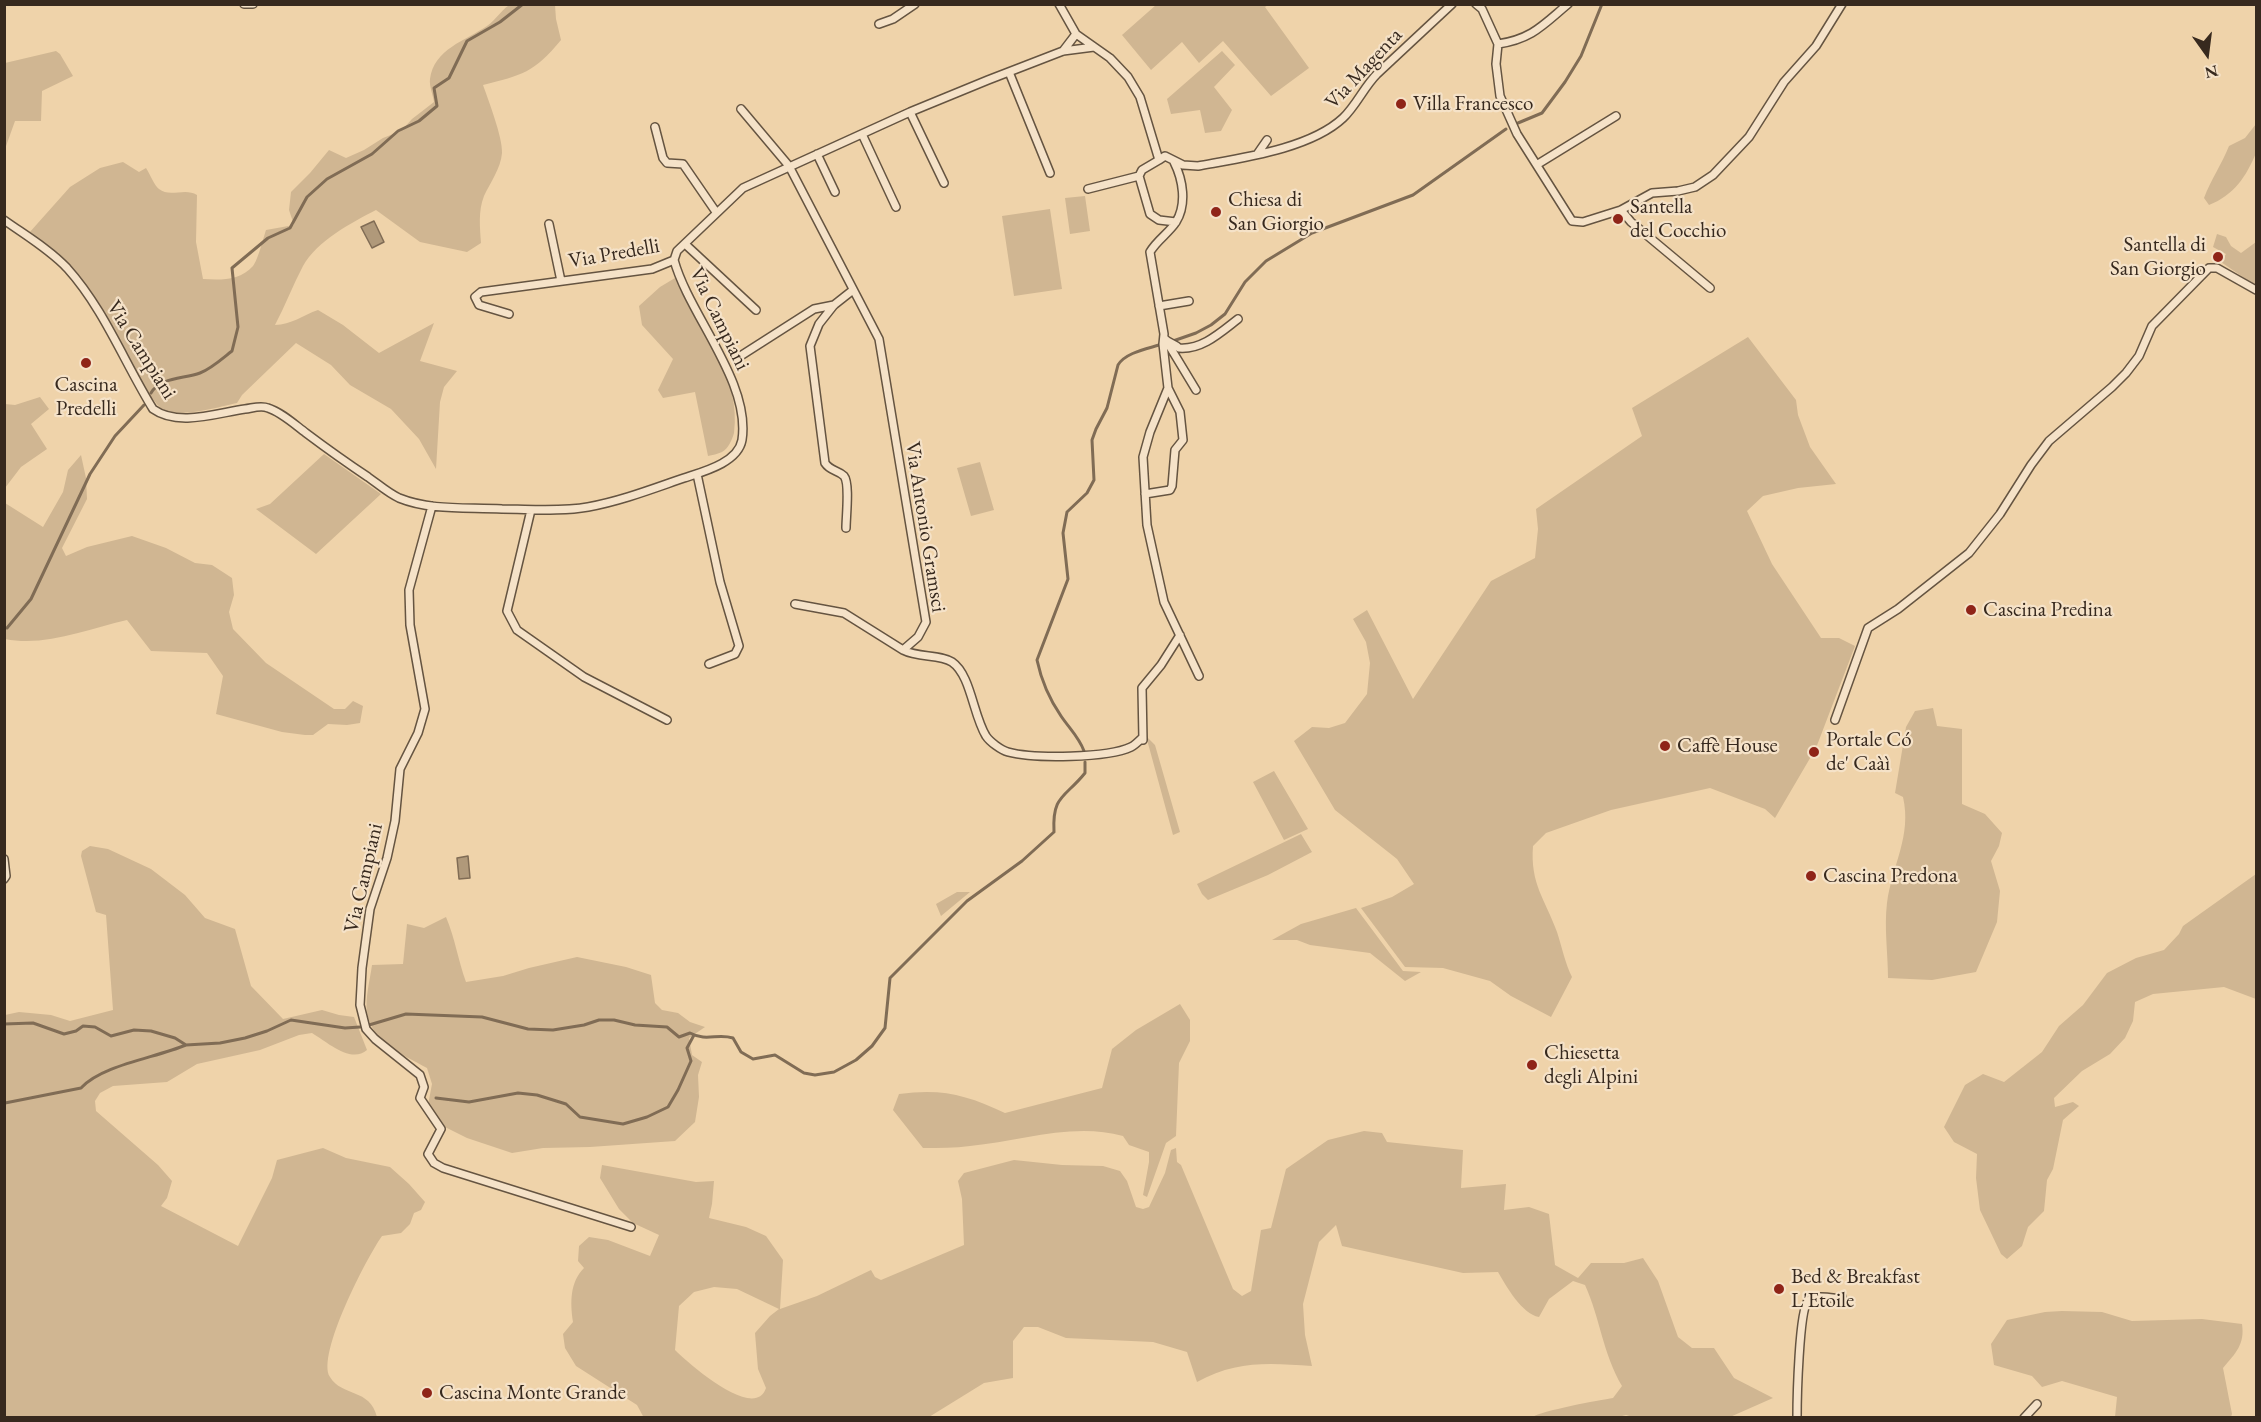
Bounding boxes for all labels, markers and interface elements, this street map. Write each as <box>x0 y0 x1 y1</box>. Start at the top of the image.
street label: Via Magenta <box>1320 23 1408 115</box>
north arrow <box>2177 24 2237 84</box>
text: N <box>2203 60 2220 84</box>
place label: Villa Francesco <box>1413 91 1533 117</box>
marker: Villa Francesco <box>1394 97 1408 111</box>
place label: Chiesa di San Giorgio <box>1228 187 1324 237</box>
place label: Santella del Cocchio <box>1630 194 1726 244</box>
marker: Chiesa di San Giorgio <box>1209 205 1223 219</box>
marker: Santella del Cocchio <box>1611 212 1625 226</box>
place label: Santella di San Giorgio <box>2110 232 2206 282</box>
street label: Via Predelli <box>566 234 662 274</box>
marker: Santella di San Giorgio <box>2211 250 2225 264</box>
street label: Via Campiani <box>683 263 755 375</box>
street label: Via Campiani <box>101 296 181 404</box>
marker: Cascina Predelli <box>79 356 93 370</box>
place label: Cascina Predelli <box>54 372 118 422</box>
street label: Via Antonio Gramsci <box>899 440 951 614</box>
place label: Cascina Predina <box>1983 597 2112 623</box>
marker: Cascina Predina <box>1964 603 1978 617</box>
place label: Portale Có de' Caàì <box>1826 727 1912 777</box>
place label: Caffè House <box>1677 733 1778 759</box>
marker: Caffè House <box>1658 739 1672 753</box>
marker: Portale Có de' Caàì <box>1807 745 1821 759</box>
street label: Via Campiani <box>339 821 389 935</box>
place label: Cascina Predona <box>1823 863 1958 889</box>
marker: Cascina Predona <box>1804 869 1818 883</box>
place label: Chiesetta degli Alpini <box>1544 1040 1638 1090</box>
marker: Chiesetta degli Alpini <box>1525 1058 1539 1072</box>
place label: Bed & Breakfast L'Etoile <box>1791 1264 1920 1314</box>
marker: Bed & Breakfast L'Etoile <box>1772 1282 1786 1296</box>
place label: Cascina Monte Grande <box>439 1380 626 1406</box>
marker: Cascina Monte Grande <box>420 1386 434 1400</box>

